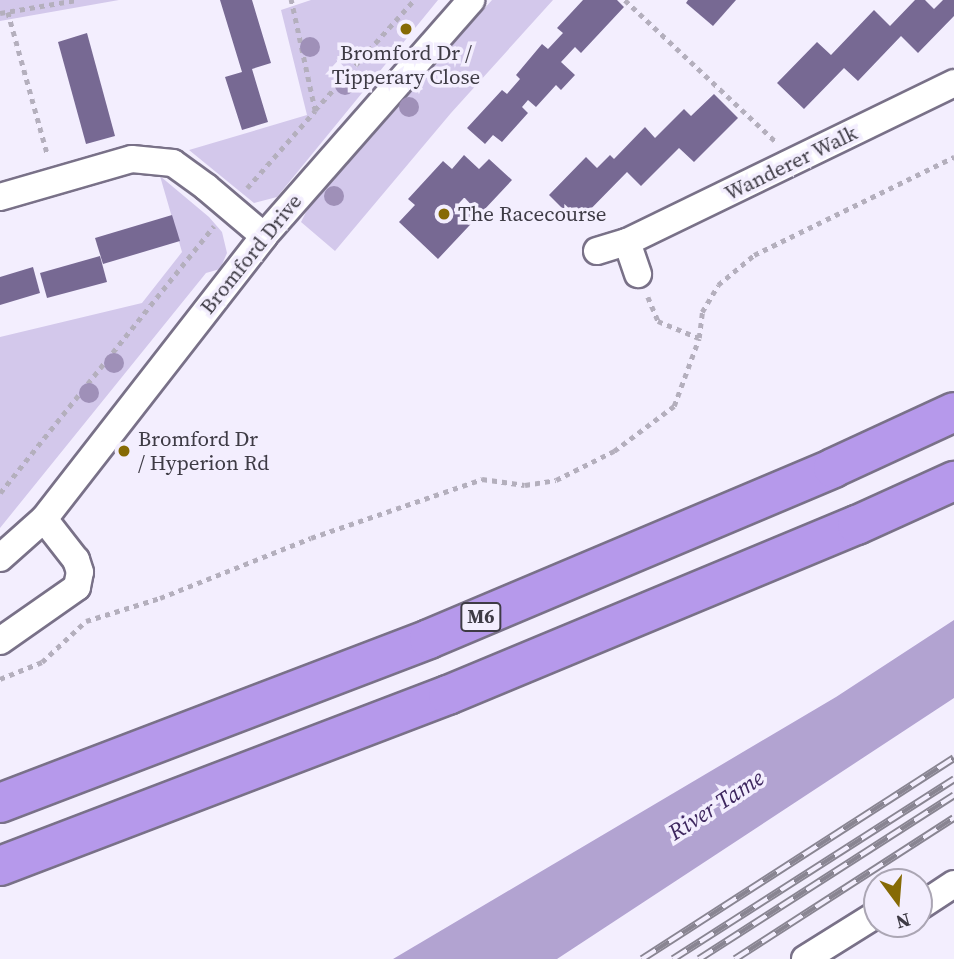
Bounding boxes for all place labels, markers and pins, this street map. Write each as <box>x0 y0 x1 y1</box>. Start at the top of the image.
marker: Bromford Dr / Tipperary Close <box>398 21 414 37</box>
place label: Bromford Dr / Tipperary Close <box>332 40 480 90</box>
place label: The Racecourse <box>458 201 607 227</box>
marker: The Racecourse <box>436 206 452 222</box>
place label: Bromford Dr / Hyperion Rd <box>138 426 269 476</box>
marker: Bromford Dr / Hyperion Rd <box>116 443 132 459</box>

